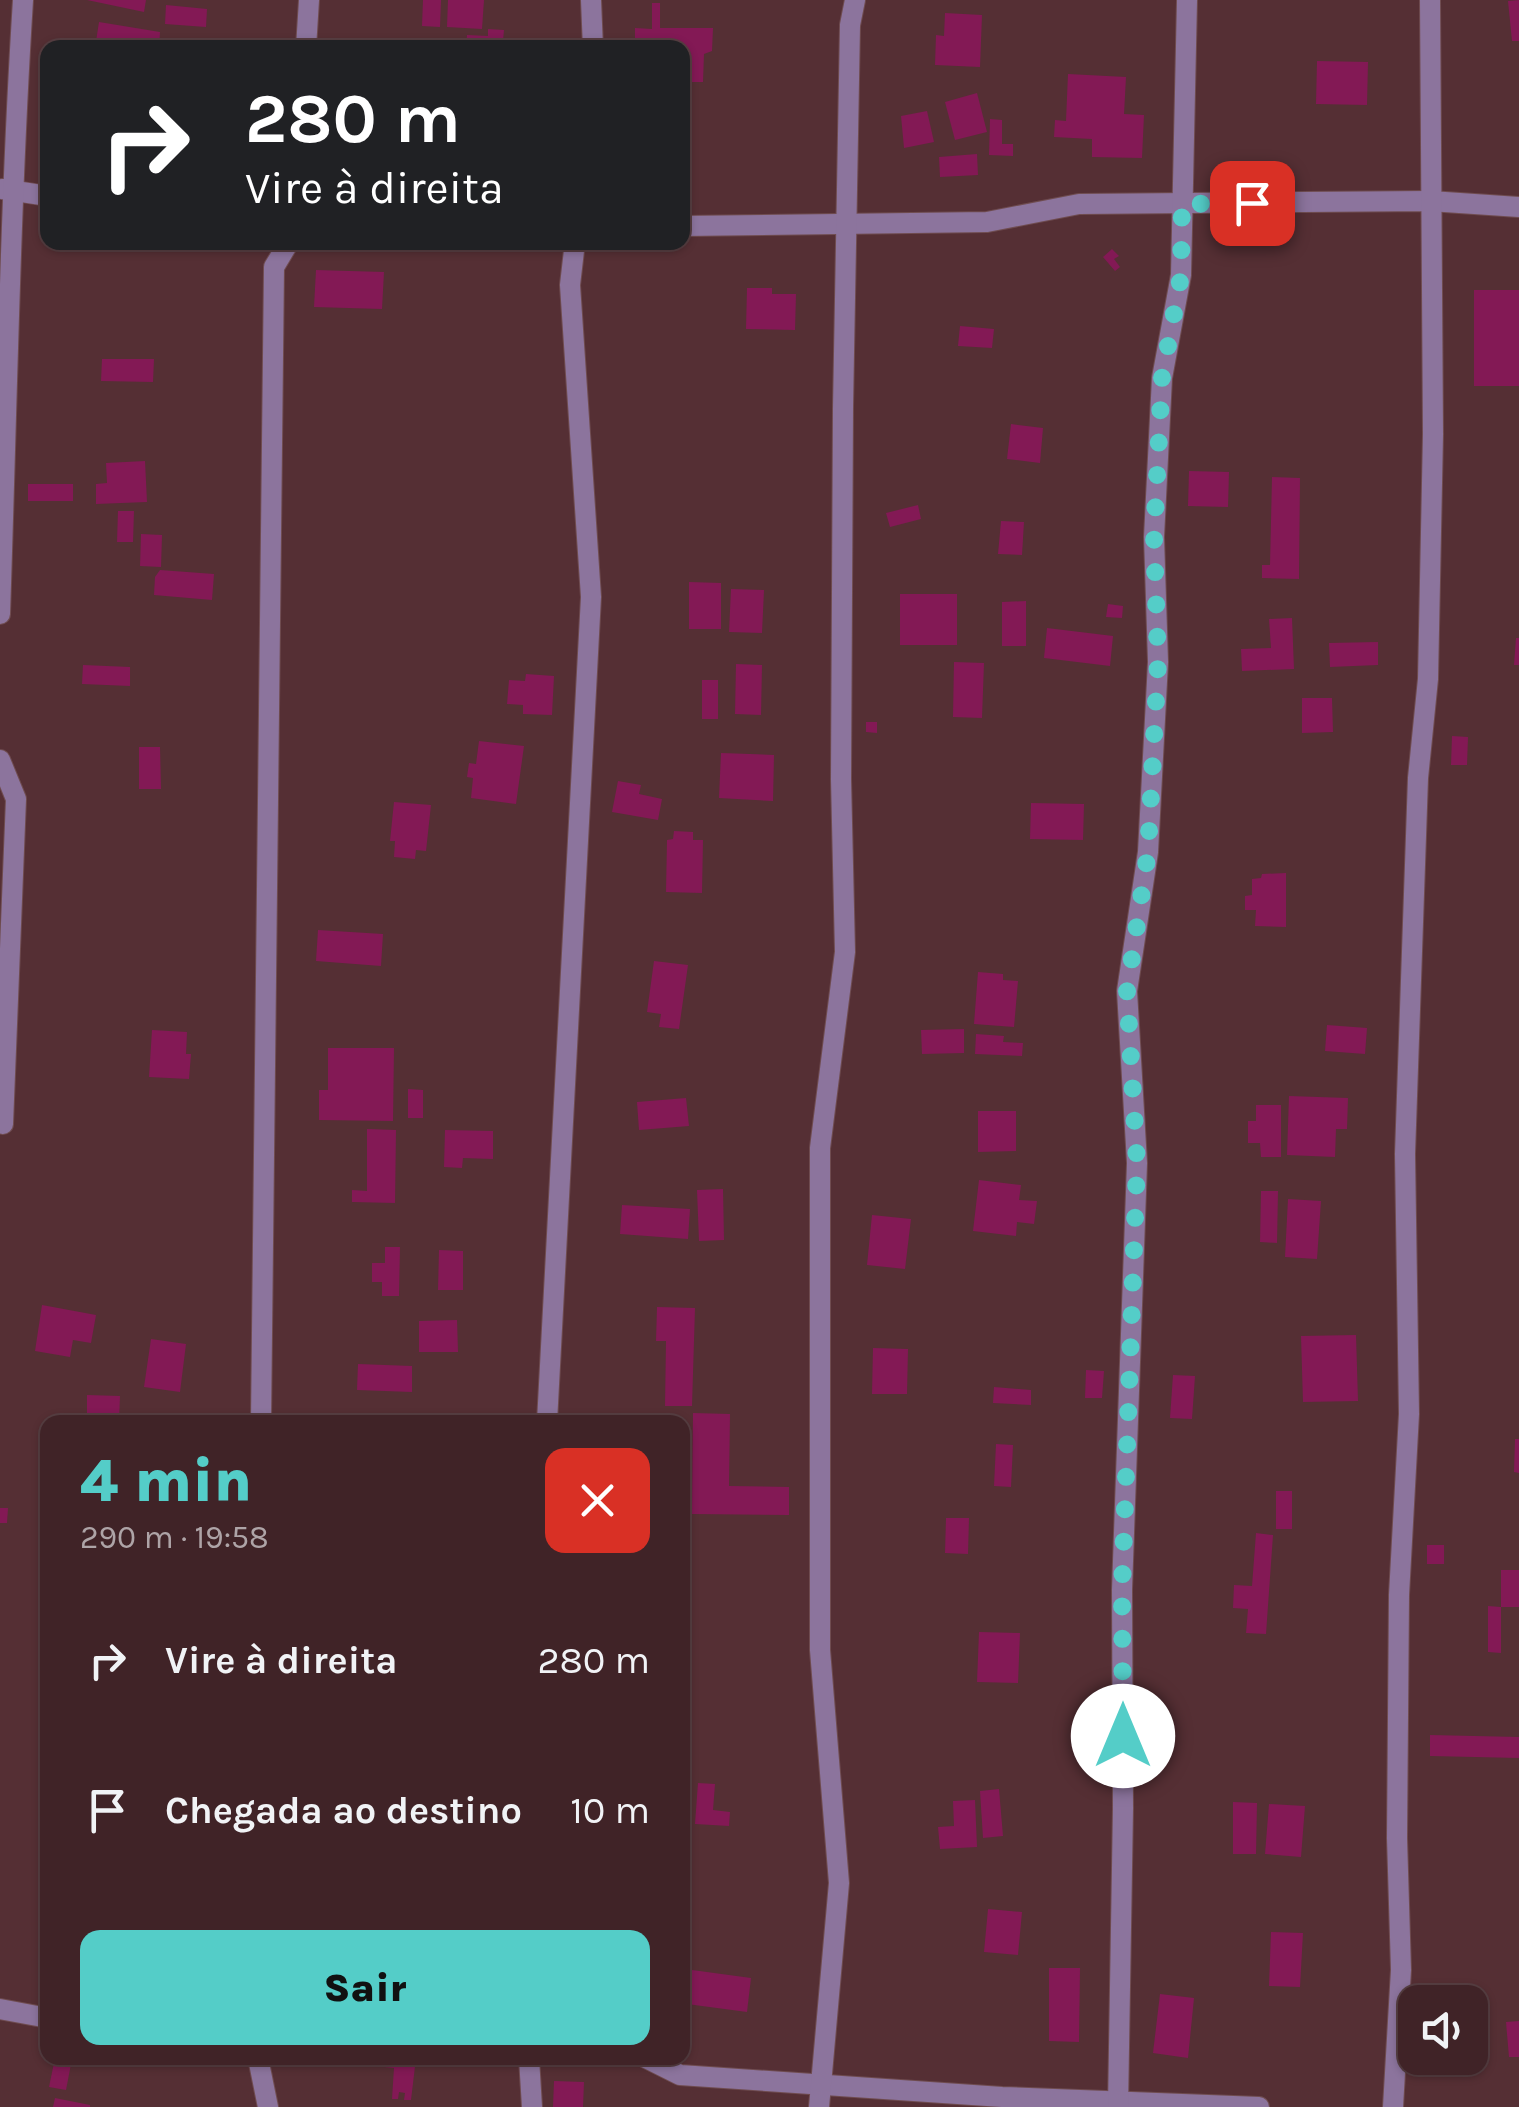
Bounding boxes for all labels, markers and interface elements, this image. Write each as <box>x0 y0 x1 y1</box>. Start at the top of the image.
text: 280 m <box>245 78 461 160</box>
icon: right <box>80 80 210 210</box>
pin <box>1210 161 1295 246</box>
text: Vire à direita <box>245 162 504 214</box>
icon: arrive <box>1225 176 1280 231</box>
text: 4 min <box>80 1446 252 1516</box>
button: close <box>545 1448 650 1553</box>
text: 290 m · 19:58 <box>80 1519 269 1556</box>
icon: right <box>80 1633 135 1688</box>
text: Vire à direita <box>165 1638 397 1683</box>
text: 280 m <box>538 1638 650 1683</box>
position arrow <box>1071 1684 1175 1788</box>
icon: arrive <box>80 1783 135 1838</box>
text: Chegada ao destino <box>165 1788 522 1833</box>
text: 10 m <box>570 1788 650 1833</box>
button: Sair <box>80 1930 650 2045</box>
map controls <box>1398 1985 1488 2075</box>
button: sound <box>1398 1985 1488 2075</box>

